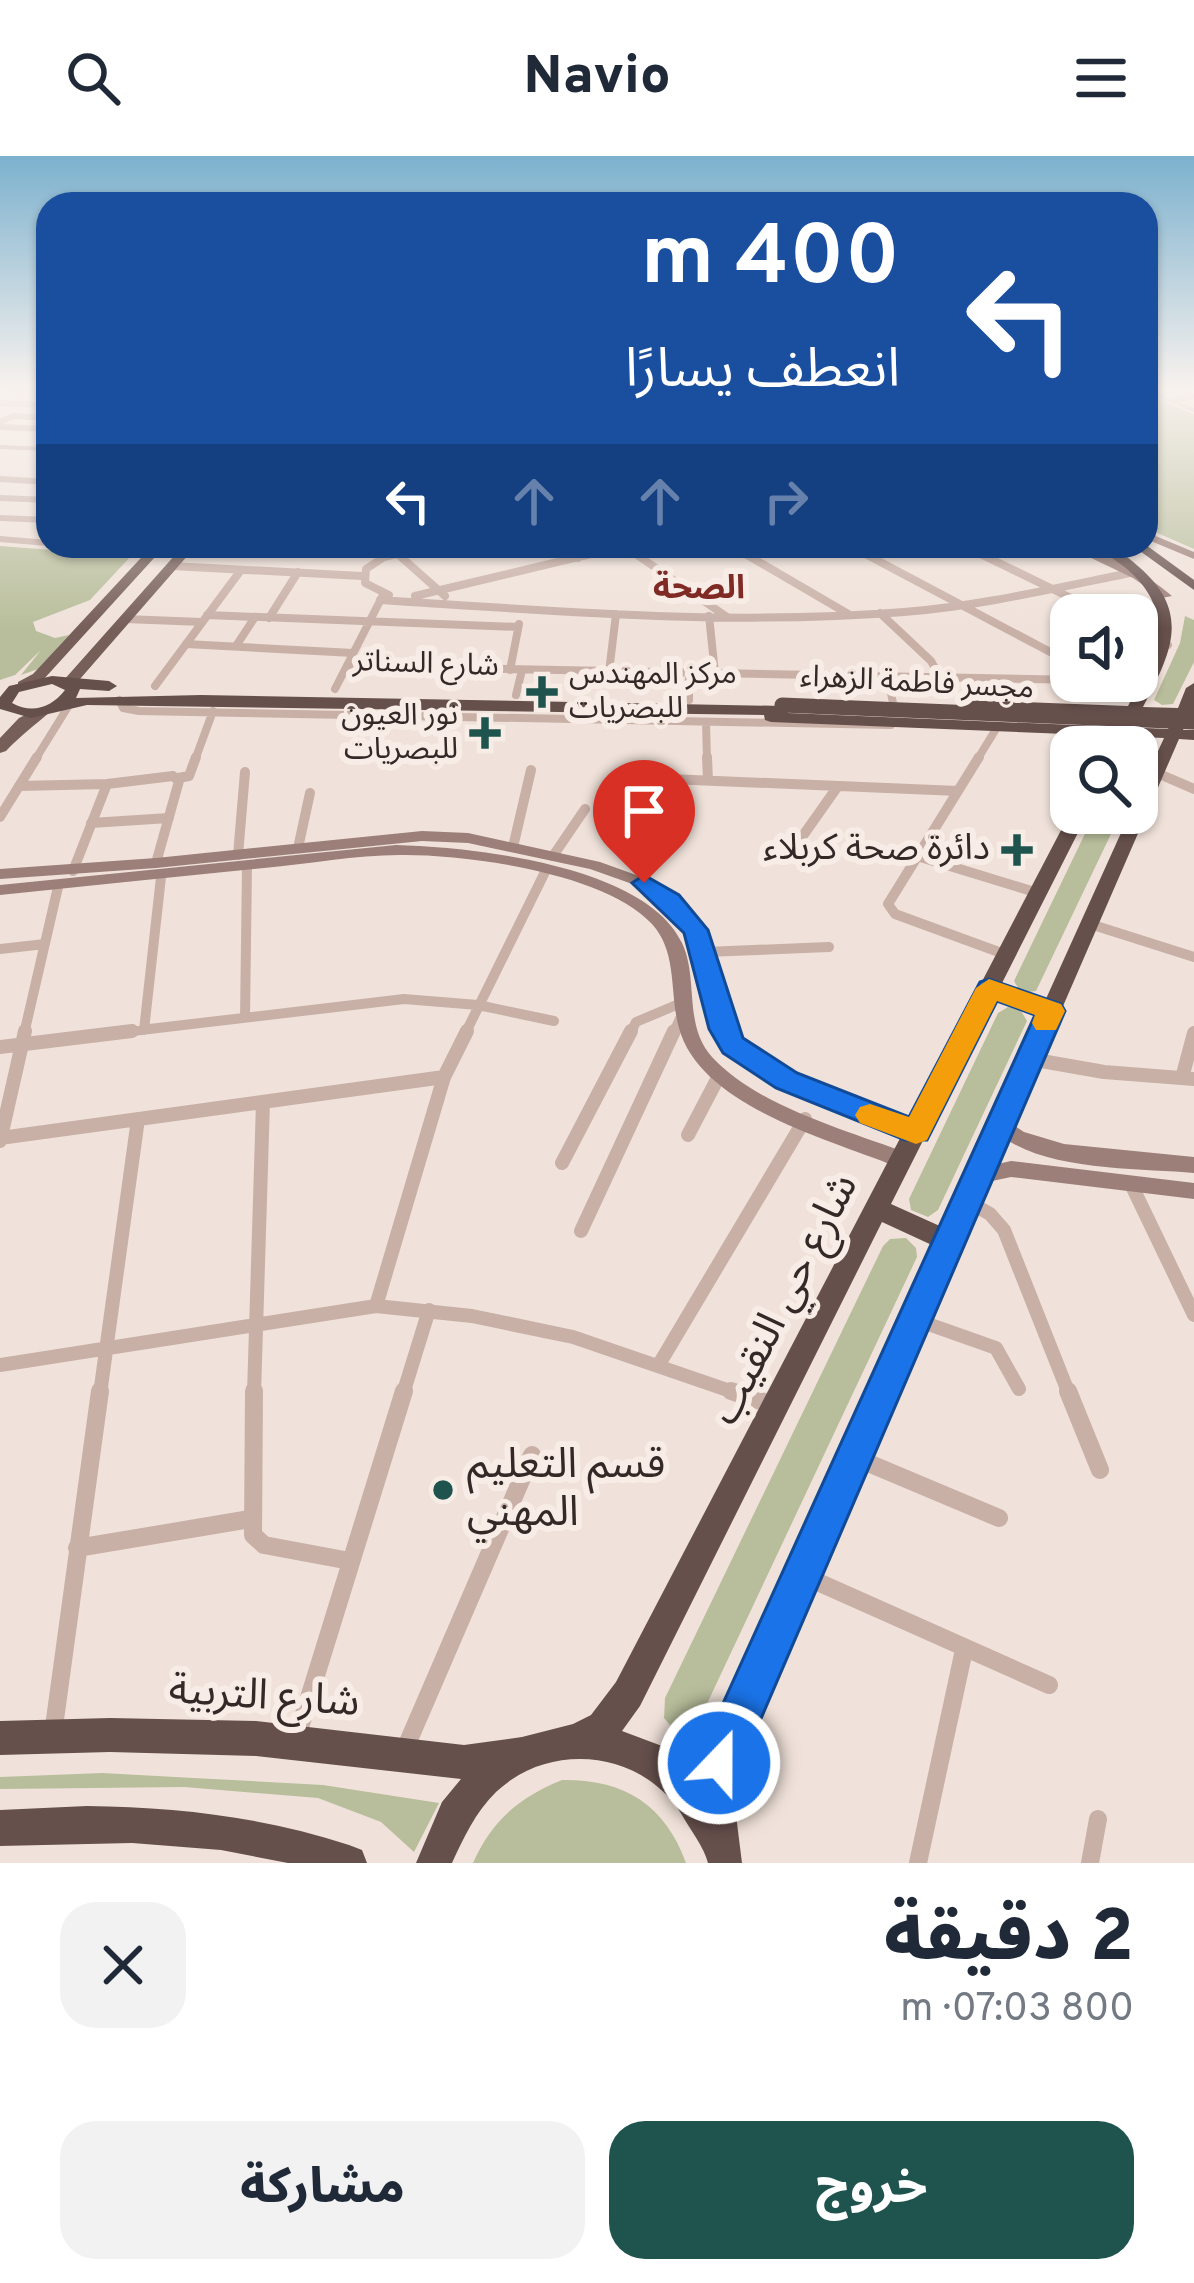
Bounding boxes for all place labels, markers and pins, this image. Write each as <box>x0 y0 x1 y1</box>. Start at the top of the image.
place label: مركز المهندس للبصريات <box>569 657 737 728</box>
marker: مركز المهندس للبصريات <box>526 676 558 708</box>
place label: نور العيون للبصريات <box>341 698 458 769</box>
marker: نور العيون للبصريات <box>469 717 501 749</box>
pin <box>593 760 695 883</box>
place label: دائرة صحة كربلاء <box>763 827 990 873</box>
marker: دائرة صحة كربلاء <box>1001 834 1033 866</box>
place label: قسم التعليم المهني <box>467 1440 665 1542</box>
marker: قسم التعليم المهني <box>430 1477 456 1503</box>

